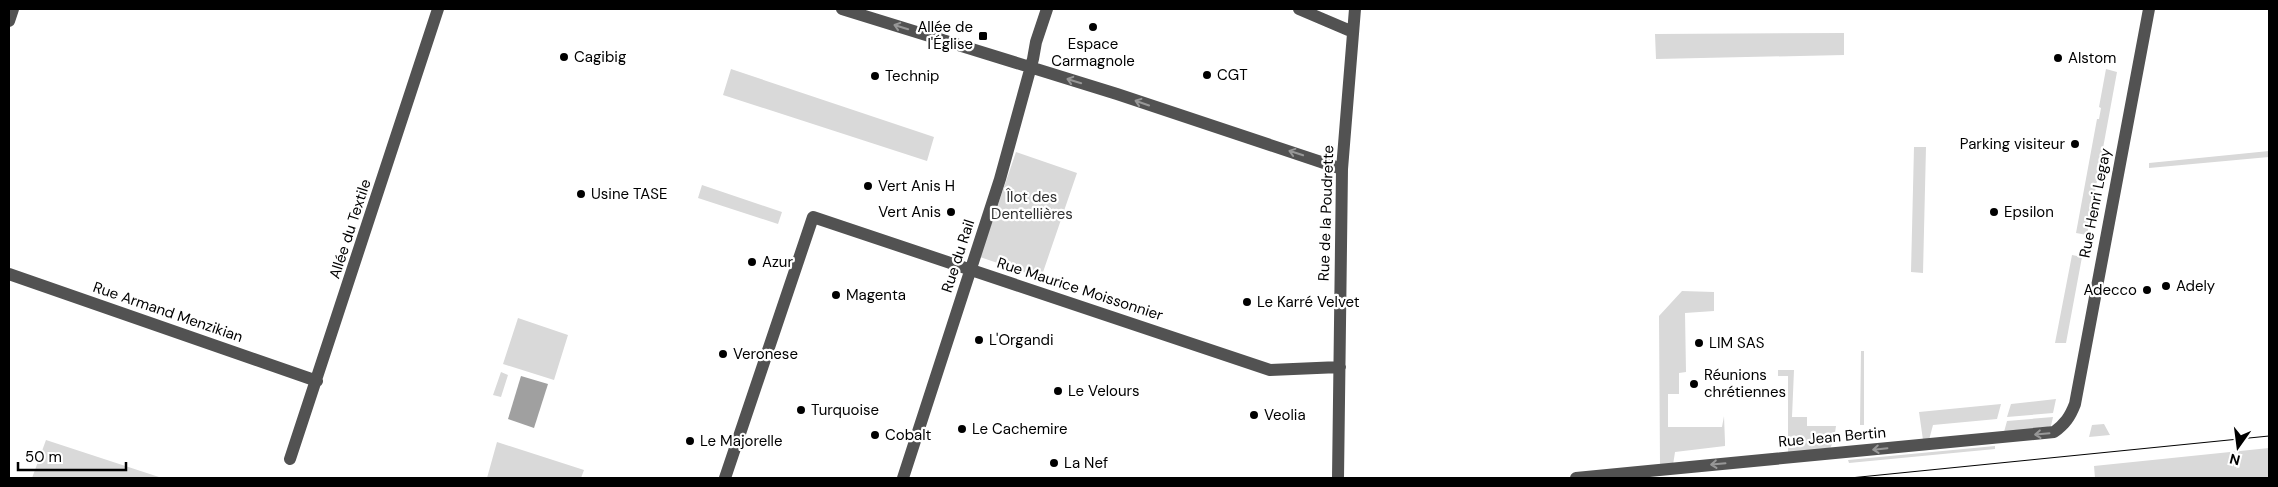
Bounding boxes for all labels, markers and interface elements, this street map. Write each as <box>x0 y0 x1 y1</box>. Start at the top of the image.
place label: Allée de l'Église <box>917 17 973 54</box>
marker: Espace Carmagnole <box>1087 21 1099 33</box>
one-way arrow <box>893 22 909 31</box>
marker: Allée de l'Église <box>977 30 989 42</box>
place label: Espace Carmagnole <box>1051 34 1135 71</box>
place label: Cagibig <box>574 47 626 67</box>
place label: Alstom <box>2068 48 2116 68</box>
marker: Cagibig <box>558 51 570 63</box>
marker: Alstom <box>2052 52 2064 64</box>
place label: CGT <box>1217 65 1248 85</box>
place label: Technip <box>885 66 939 86</box>
marker: CGT <box>1201 69 1213 81</box>
marker: Technip <box>869 70 881 82</box>
one-way arrow <box>1066 75 1082 85</box>
one-way arrow <box>1134 97 1150 107</box>
place label: Parking visiteur <box>1960 134 2065 154</box>
marker: Parking visiteur <box>2069 138 2081 150</box>
street label: Rue de la Poudrette <box>1314 145 1338 281</box>
street label: Rue Henri Legay <box>2075 146 2116 259</box>
one-way arrow <box>1288 148 1304 158</box>
place label: Vert Anis H <box>878 176 955 196</box>
street label: Allée du Textile <box>324 177 376 281</box>
marker: Vert Anis H <box>862 180 874 192</box>
place label: Usine TASE <box>591 184 667 204</box>
park label: Îlot des Dentellières <box>991 187 1073 224</box>
marker: Usine TASE <box>575 188 587 200</box>
place label: Vert Anis <box>878 202 941 222</box>
place label: Epsilon <box>2004 202 2054 222</box>
marker: Vert Anis <box>945 206 957 218</box>
marker: Epsilon <box>1988 206 2000 218</box>
street label: Rue du Rail <box>937 217 979 295</box>
place label: Azur <box>762 252 793 272</box>
street label: Rue Maurice Moissonnier <box>994 253 1166 325</box>
marker: Azur <box>746 256 758 268</box>
place label: Adely <box>2176 276 2216 296</box>
street label: Rue Armand Menzikian <box>90 277 246 347</box>
place label: Adecco <box>2083 280 2137 300</box>
marker: Adely <box>2160 280 2172 292</box>
marker: Adecco <box>2141 284 2153 296</box>
place label: Magenta <box>846 285 906 305</box>
marker: Magenta <box>830 289 842 301</box>
place label: Le Karré Velvet <box>1257 292 1360 312</box>
marker: Le Karré Velvet <box>1241 296 1253 308</box>
place label: L'Organdi <box>989 330 1054 350</box>
place label: LIM SAS <box>1709 333 1765 353</box>
marker: L'Organdi <box>973 334 985 346</box>
marker: LIM SAS <box>1693 337 1705 349</box>
place label: Veronese <box>733 344 798 364</box>
marker: Veronese <box>717 348 729 360</box>
place label: Réunions chrétiennes <box>1704 365 1786 402</box>
marker: Réunions chrétiennes <box>1688 378 1700 390</box>
place label: Le Velours <box>1068 381 1140 401</box>
marker: Le Velours <box>1052 385 1064 397</box>
place label: Turquoise <box>811 400 879 420</box>
marker: Turquoise <box>795 404 807 416</box>
place label: Veolia <box>1264 405 1306 425</box>
marker: Veolia <box>1248 409 1260 421</box>
place label: Le Cachemire <box>972 419 1068 439</box>
street label: Rue Jean Bertin <box>1777 422 1887 452</box>
north arrow <box>2213 422 2263 472</box>
marker: Le Cachemire <box>956 423 968 435</box>
place label: Cobalt <box>885 425 932 445</box>
marker: Cobalt <box>869 429 881 441</box>
one-way arrow <box>2034 429 2050 438</box>
place label: Le Majorelle <box>700 431 782 451</box>
marker: Le Majorelle <box>684 435 696 447</box>
scale bar <box>18 440 125 472</box>
one-way arrow <box>1872 444 1888 454</box>
text: 50 m <box>25 447 62 467</box>
text: N <box>2228 450 2242 470</box>
place label: La Nef <box>1064 453 1108 473</box>
marker: La Nef <box>1048 457 1060 469</box>
one-way arrow <box>1711 460 1727 469</box>

